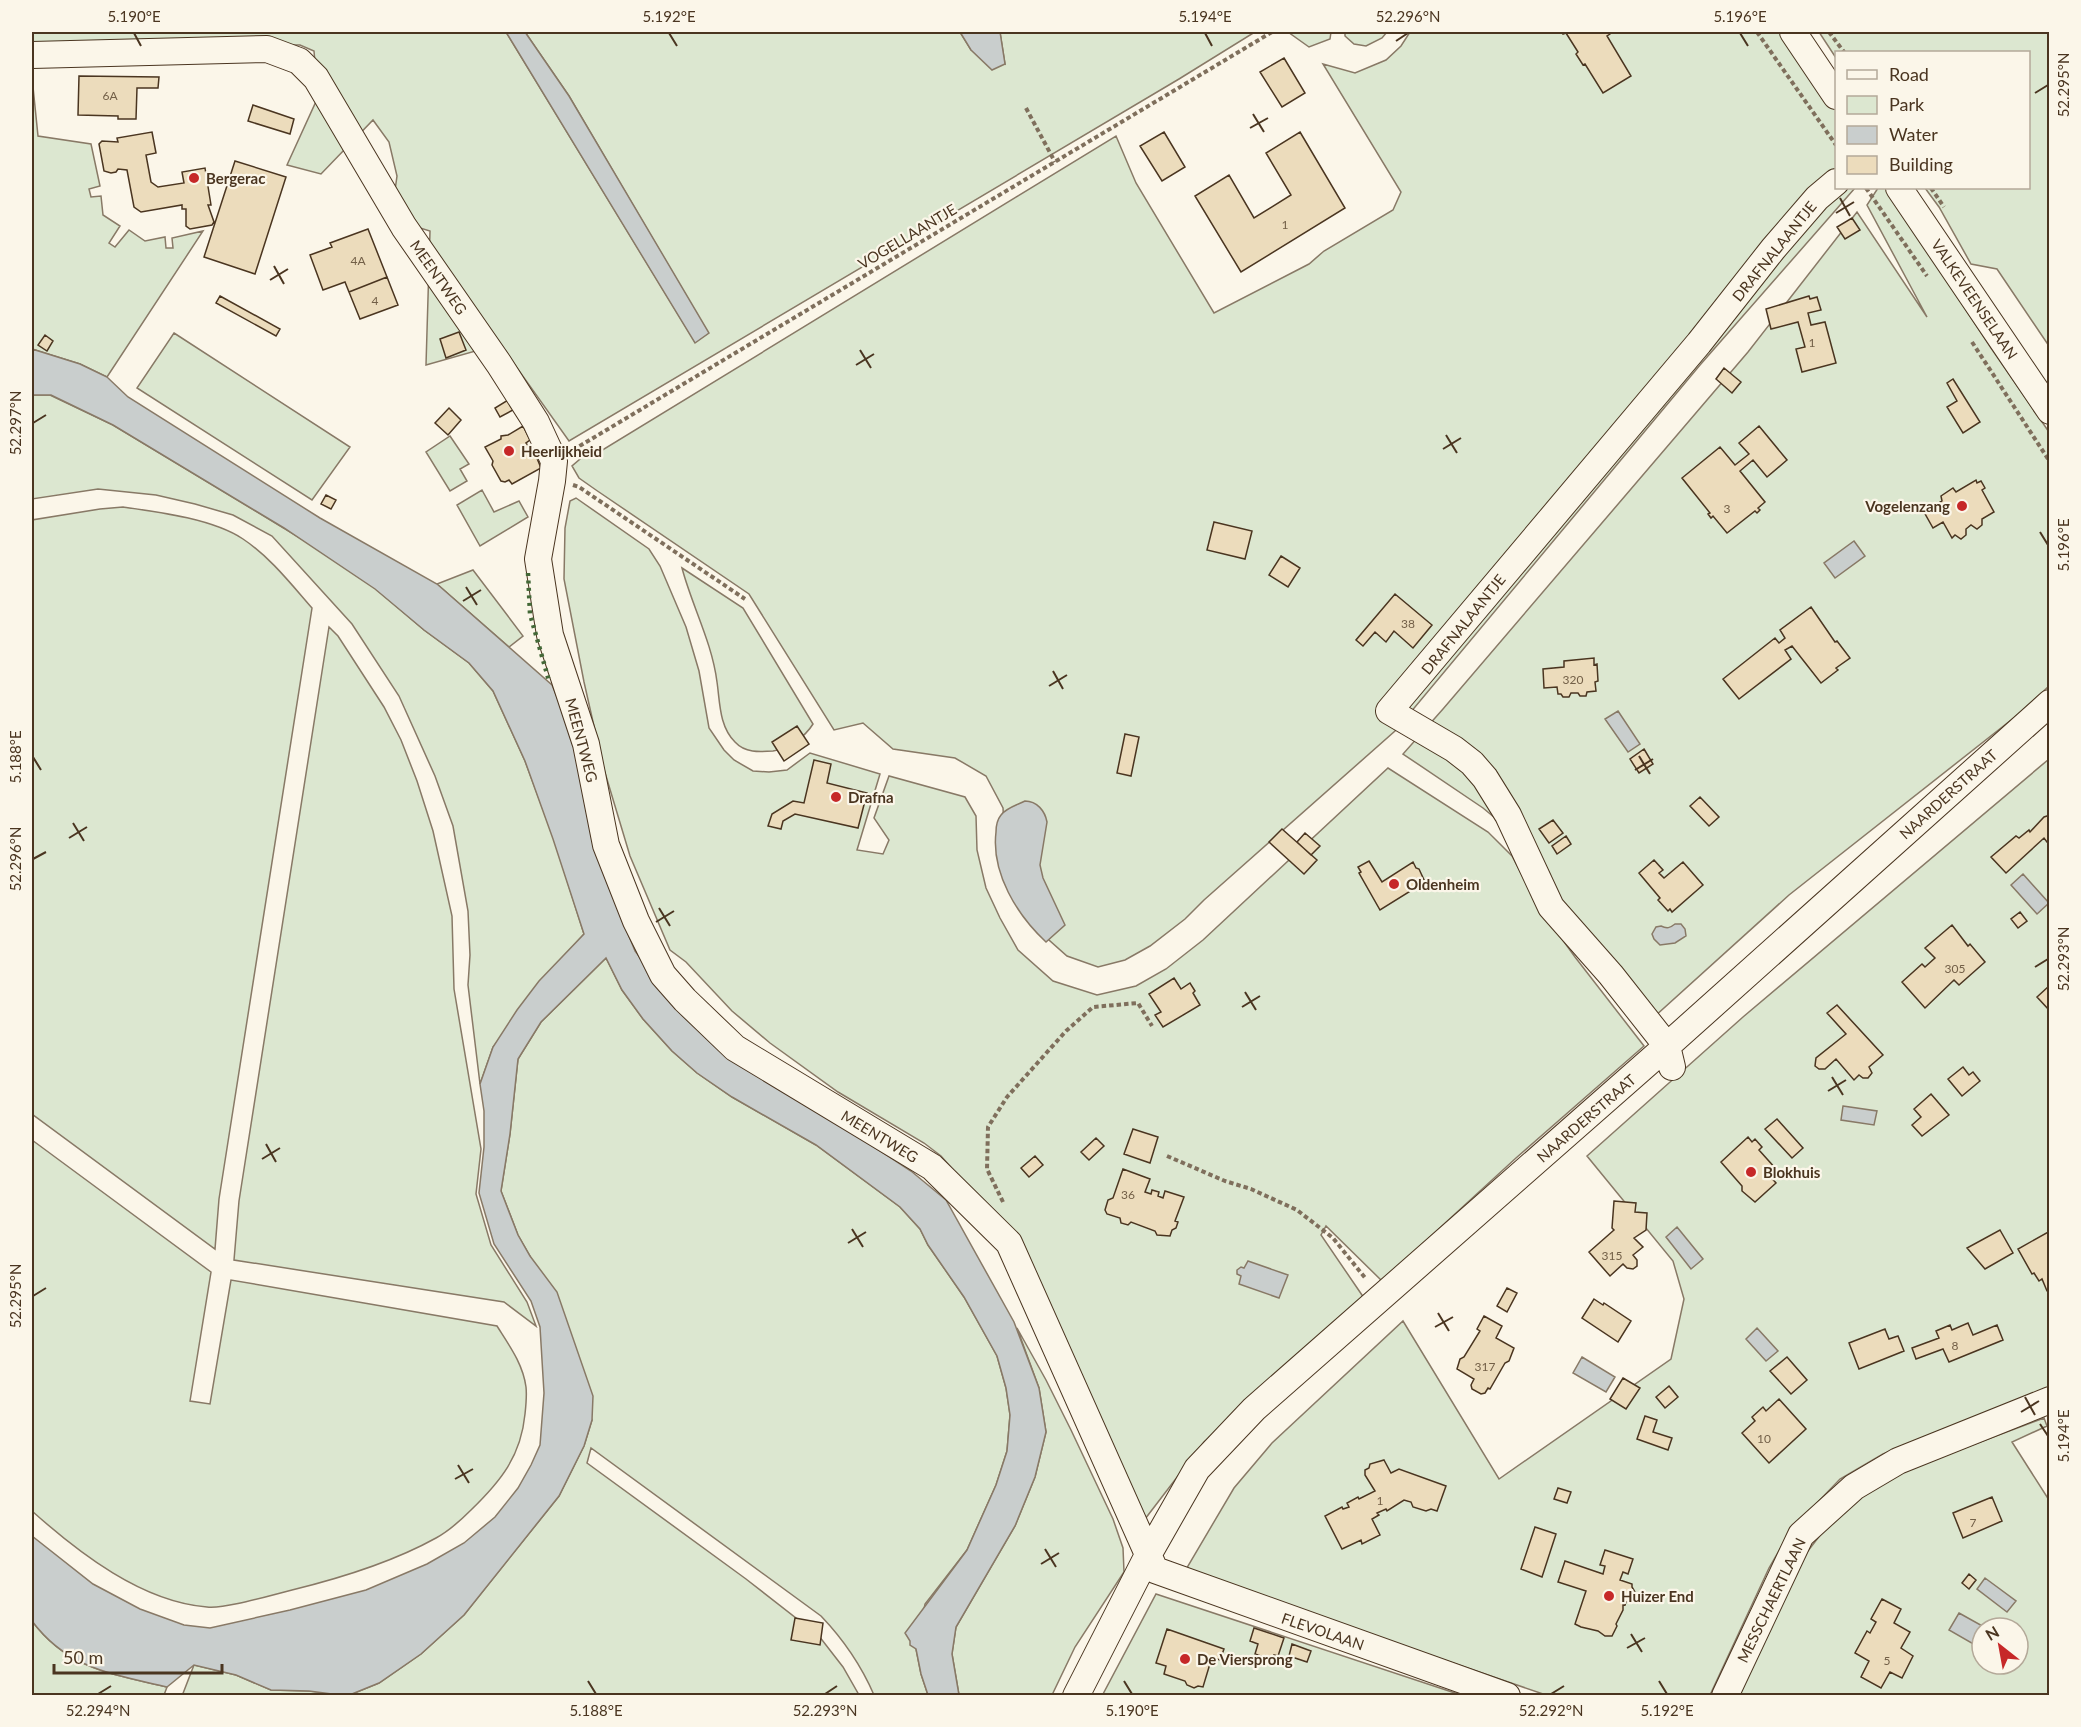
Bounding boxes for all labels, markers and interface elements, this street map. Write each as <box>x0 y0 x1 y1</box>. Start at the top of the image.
text: 5.190°E <box>107 7 161 25</box>
text: 5.192°E <box>642 7 696 25</box>
text: 5.194°E <box>1178 7 1232 25</box>
text: 52.296°N <box>1376 7 1440 25</box>
text: 5.196°E <box>1713 7 1767 25</box>
legend <box>1835 51 2030 189</box>
text: 52.295°N <box>2054 53 2072 117</box>
text: Road <box>1889 63 1929 85</box>
house number: 6A <box>102 88 118 103</box>
text: Park <box>1889 93 1925 115</box>
text: Water <box>1889 123 1938 145</box>
text: Building <box>1889 153 1953 175</box>
place label: Bergerac <box>206 169 265 187</box>
marker: Bergerac <box>187 171 201 185</box>
street label: DRAFNALAANTJE <box>1728 197 1820 305</box>
street label: VOGELLAANTJE <box>855 200 959 272</box>
house number: 1 <box>1282 217 1289 232</box>
street label: MEENTWEG <box>407 236 471 318</box>
street label: VALKEVEENSELAAN <box>1928 236 2022 362</box>
house number: 4A <box>350 253 366 268</box>
house number: 4 <box>372 293 379 308</box>
house number: 1 <box>1809 335 1816 350</box>
text: 52.297°N <box>6 391 24 455</box>
place label: Heerlijkheid <box>521 442 602 460</box>
marker: Heerlijkheid <box>502 444 516 458</box>
place label: Vogelenzang <box>1864 497 1950 515</box>
marker: Vogelenzang <box>1955 499 1969 513</box>
house number: 3 <box>1724 501 1731 516</box>
text: 5.196°E <box>2054 518 2072 572</box>
street label: DRAFNALAANTJE <box>1417 570 1509 678</box>
house number: 38 <box>1401 616 1415 631</box>
house number: 320 <box>1563 672 1583 687</box>
street label: MEENTWEG <box>562 696 602 784</box>
text: 5.188°E <box>6 730 24 784</box>
street label: NAARDERSTRAAT <box>1895 745 2001 843</box>
place label: Drafna <box>848 788 894 806</box>
marker: Drafna <box>829 790 843 804</box>
text: 52.296°N <box>6 827 24 891</box>
place label: Oldenheim <box>1406 875 1480 893</box>
marker: Oldenheim <box>1387 877 1401 891</box>
text: 52.293°N <box>2054 927 2072 991</box>
house number: 305 <box>1945 961 1965 976</box>
street label: NAARDERSTRAAT <box>1533 1070 1639 1166</box>
street label: MEENTWEG <box>838 1106 922 1166</box>
place label: Blokhuis <box>1763 1163 1821 1181</box>
marker: Blokhuis <box>1744 1165 1758 1179</box>
house number: 36 <box>1121 1187 1135 1202</box>
house number: 315 <box>1602 1248 1622 1263</box>
text: 52.295°N <box>6 1264 24 1328</box>
house number: 8 <box>1952 1338 1959 1353</box>
house number: 317 <box>1475 1359 1495 1374</box>
text: 5.194°E <box>2054 1409 2072 1463</box>
house number: 10 <box>1757 1431 1771 1446</box>
house number: 1 <box>1377 1493 1384 1508</box>
house number: 7 <box>1970 1515 1977 1530</box>
street label: MESSCHAERTLAAN <box>1733 1535 1809 1665</box>
place label: Huizer End <box>1621 1587 1694 1605</box>
marker: Huizer End <box>1602 1589 1616 1603</box>
street label: FLEVOLAAN <box>1279 1608 1367 1654</box>
north arrow <box>1970 1616 2030 1676</box>
text: N <box>1982 1621 2002 1644</box>
scale bar <box>54 1637 222 1675</box>
text: 50 m <box>63 1646 103 1668</box>
place label: De Viersprong <box>1197 1650 1293 1668</box>
marker: De Viersprong <box>1178 1652 1192 1666</box>
house number: 5 <box>1884 1653 1891 1668</box>
text: 52.294°N <box>66 1701 130 1719</box>
text: 5.188°E <box>569 1701 623 1719</box>
text: 52.293°N <box>793 1701 857 1719</box>
text: 5.190°E <box>1105 1701 1159 1719</box>
text: 52.292°N <box>1519 1701 1583 1719</box>
text: 5.192°E <box>1640 1701 1694 1719</box>

